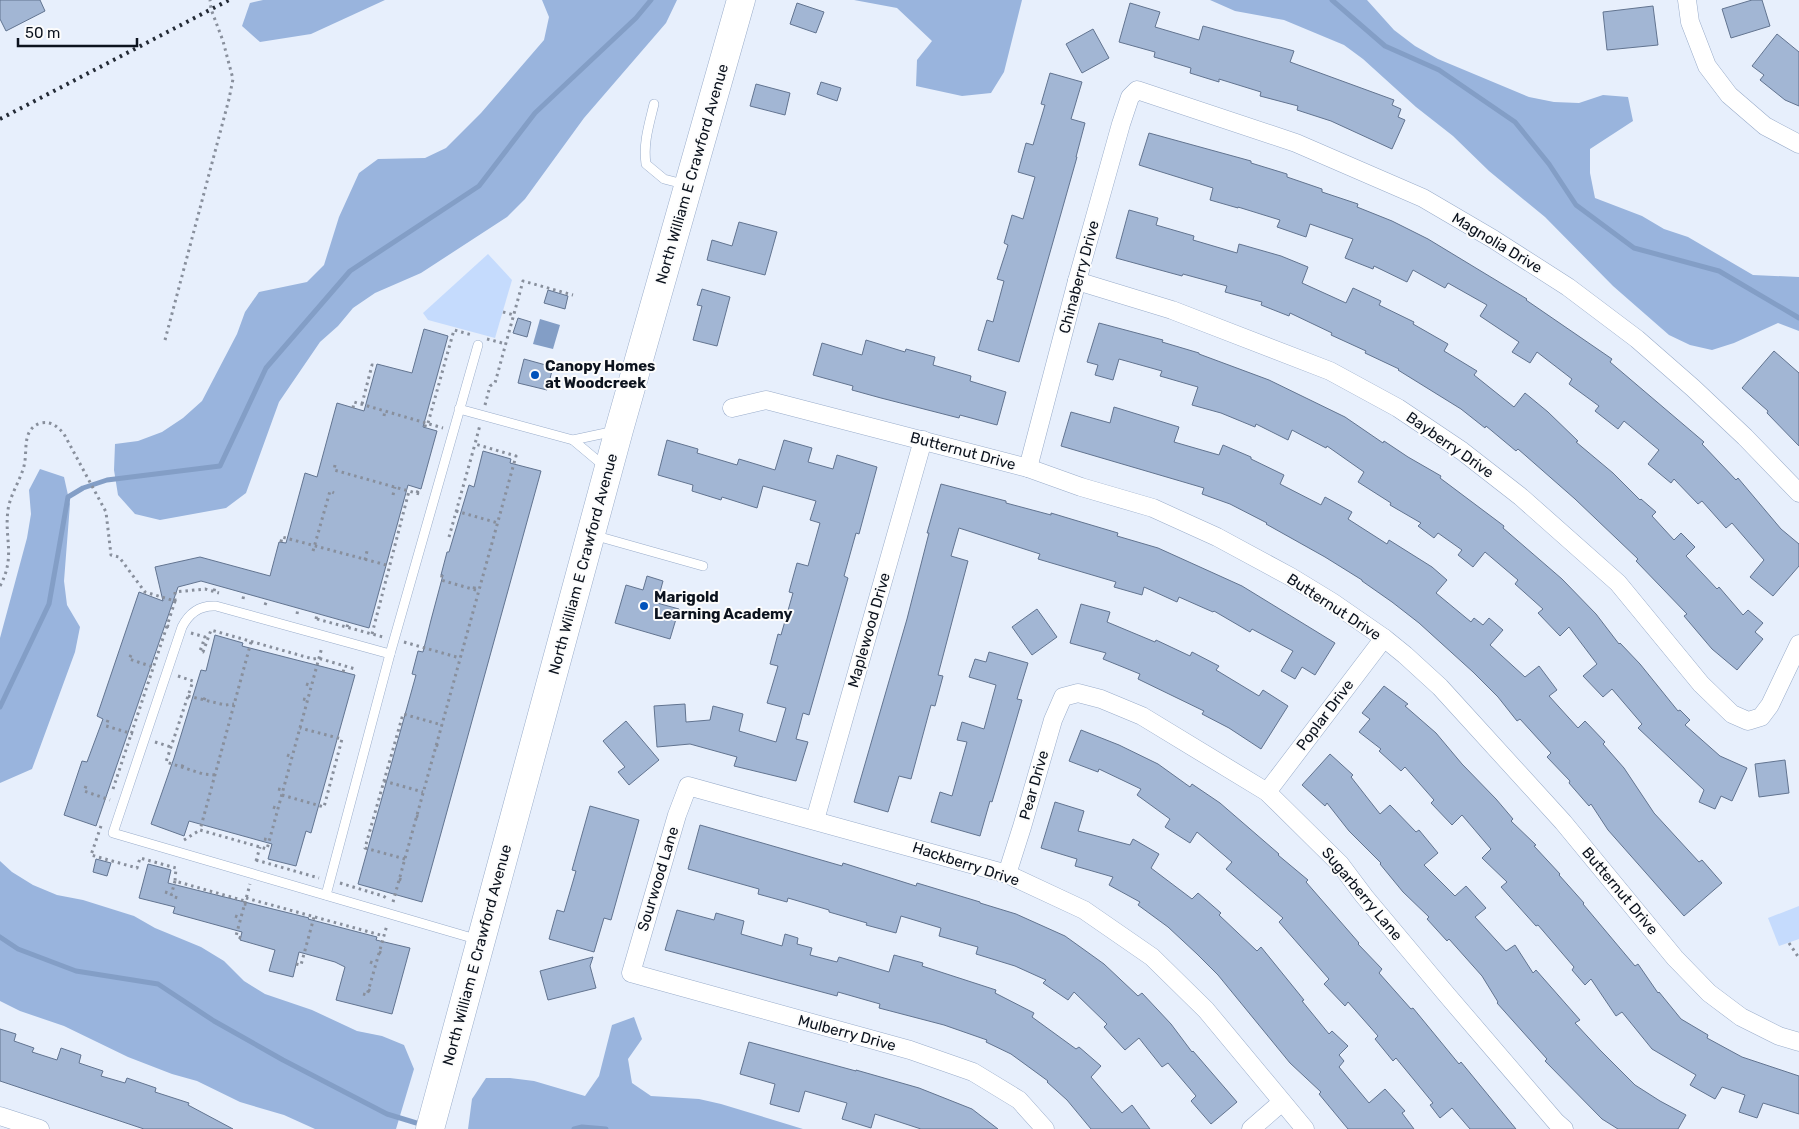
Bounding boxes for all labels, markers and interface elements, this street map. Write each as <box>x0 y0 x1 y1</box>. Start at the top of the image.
scale bar <box>18 15 136 47</box>
text: 50 m <box>25 24 60 42</box>
street label: North William E Crawford Avenue <box>652 62 732 286</box>
street label: Magnolia Drive <box>1449 209 1545 277</box>
street label: Chinaberry Drive <box>1055 218 1103 336</box>
place label: Canopy Homes at Woodcreek <box>545 357 655 392</box>
marker: Canopy Homes at Woodcreek <box>529 369 541 381</box>
street label: Bayberry Drive <box>1403 408 1497 482</box>
street label: Butternut Drive <box>908 428 1018 474</box>
street label: North William E Crawford Avenue <box>545 451 621 677</box>
street label: Maplewood Drive <box>844 570 894 690</box>
street label: Butternut Drive <box>1284 570 1384 644</box>
place label: Marigold Learning Academy <box>654 588 793 623</box>
marker: Marigold Learning Academy <box>638 600 650 612</box>
street label: Poplar Drive <box>1292 676 1358 754</box>
street label: Pear Drive <box>1016 748 1052 822</box>
street label: Sourwood Lane <box>634 824 682 934</box>
street label: Hackberry Drive <box>910 838 1022 890</box>
street label: North William E Crawford Avenue <box>439 842 515 1068</box>
street label: Sugarberry Lane <box>1318 844 1406 944</box>
street label: Butternut Drive <box>1578 844 1662 938</box>
street label: Mulberry Drive <box>796 1011 898 1055</box>

